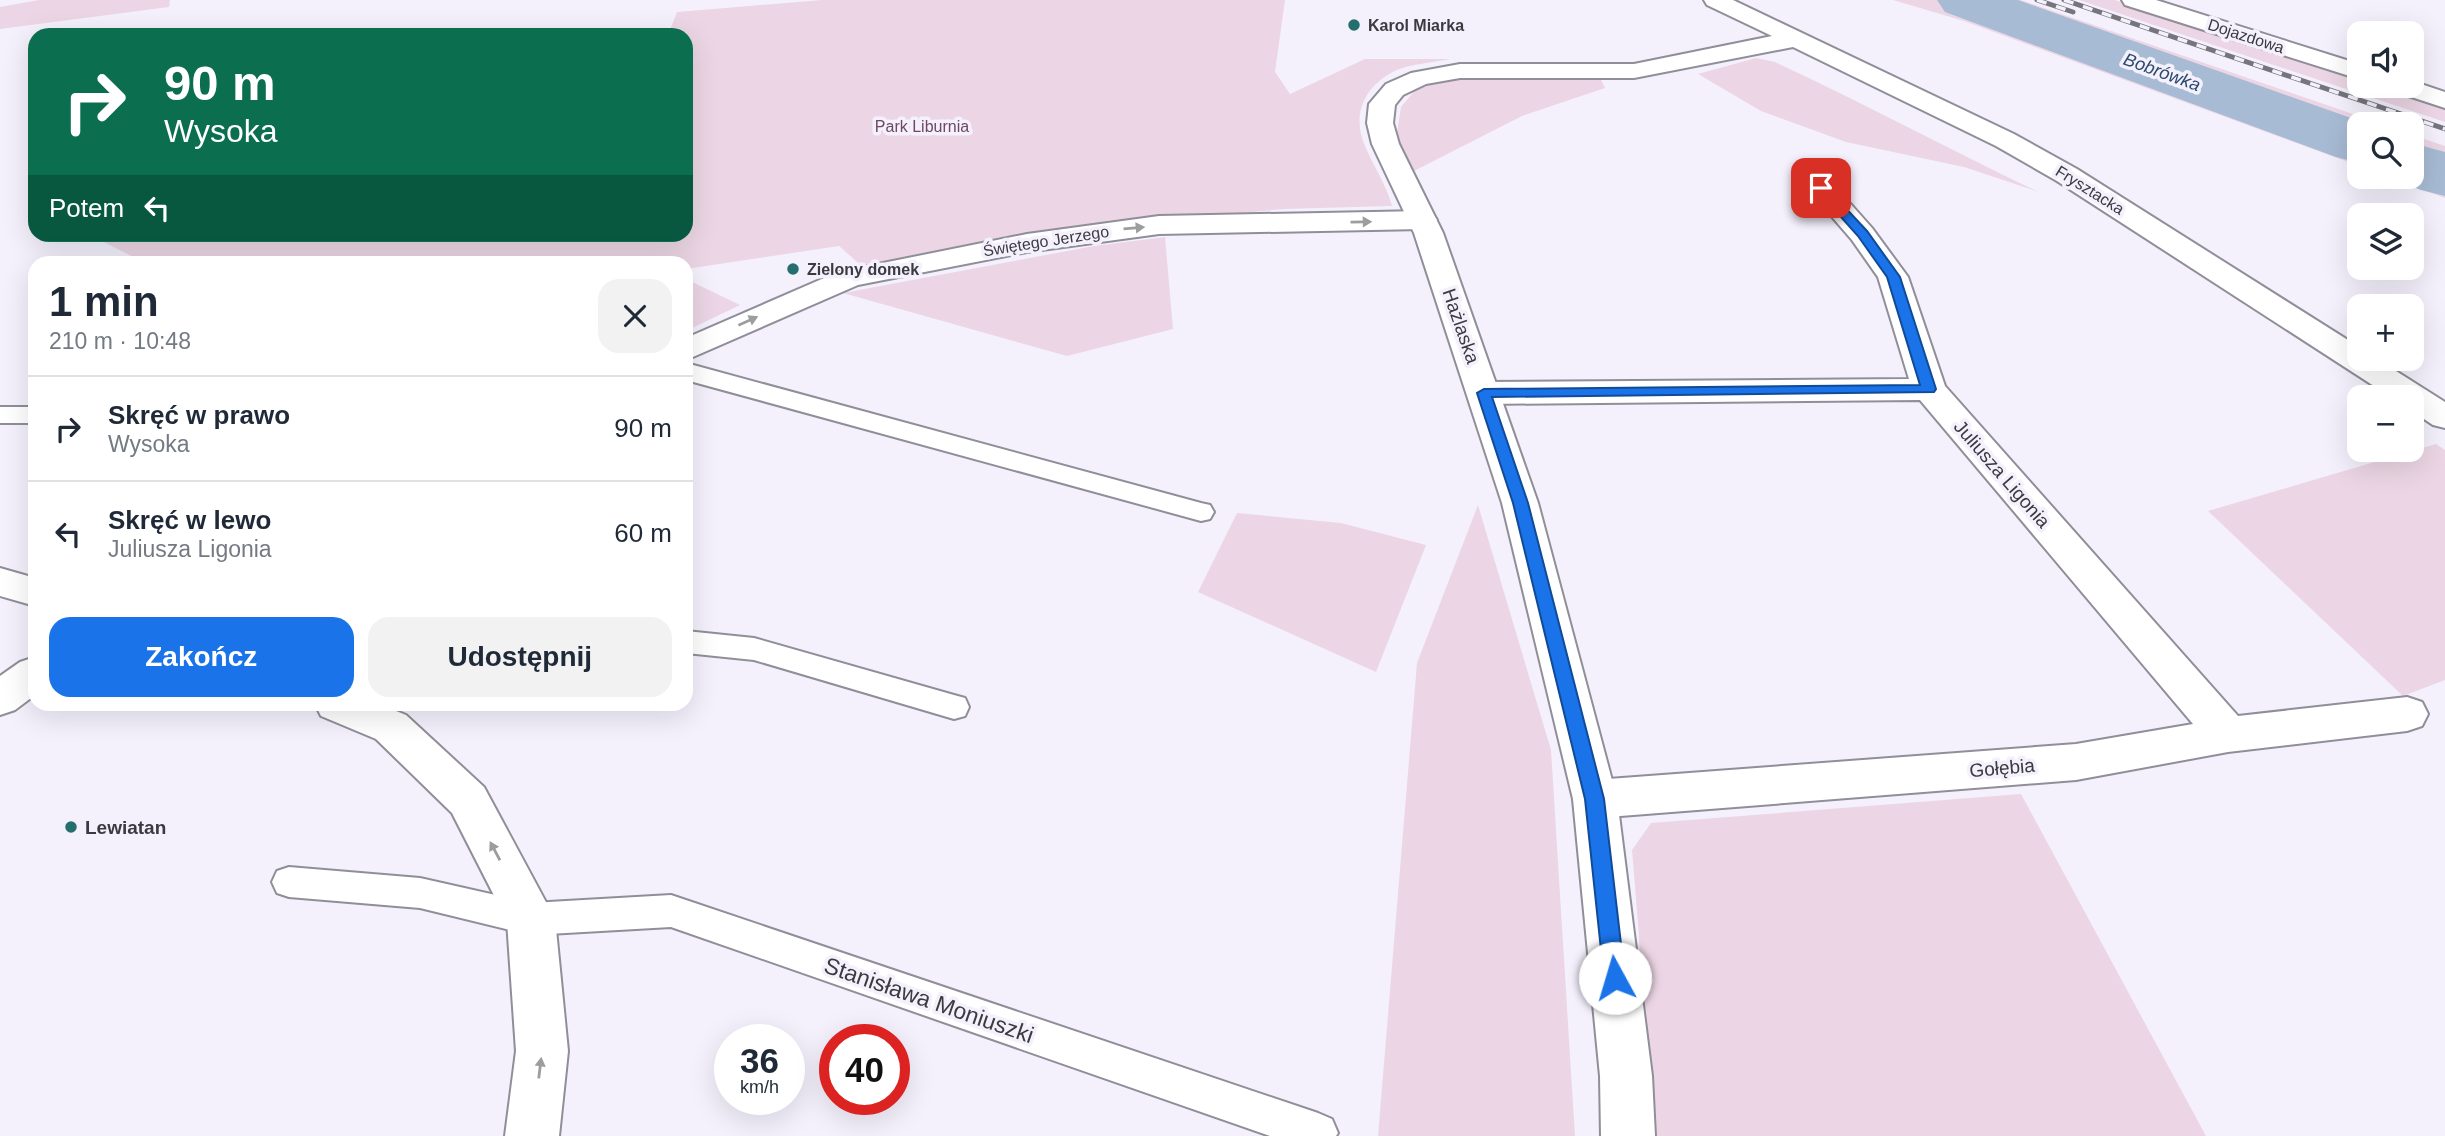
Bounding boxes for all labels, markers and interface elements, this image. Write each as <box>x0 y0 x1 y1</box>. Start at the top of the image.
street label: Dojazdowa <box>2206 16 2286 56</box>
marker: Karol Miarka <box>1346 17 1362 33</box>
place label: Karol Miarka <box>1368 17 1464 34</box>
map controls <box>2347 21 2424 462</box>
button: sound <box>2347 21 2424 98</box>
water label: Bobrówka <box>2121 49 2203 95</box>
icon: right <box>49 56 140 147</box>
text: 90 m <box>164 56 276 110</box>
button: search <box>2347 112 2424 189</box>
text: Wysoka <box>164 113 278 149</box>
park label: Park Liburnia <box>875 118 969 135</box>
pin <box>1791 158 1851 218</box>
street label: Frysztacka <box>2053 162 2127 218</box>
icon: arrive <box>1802 169 1840 207</box>
icon: left <box>138 189 176 227</box>
text: Potem <box>49 193 124 223</box>
button: layers <box>2347 203 2424 280</box>
one-way arrow <box>1350 216 1372 227</box>
street label: Świętego Jerzego <box>982 222 1110 259</box>
one-way arrow <box>1123 222 1145 233</box>
marker: Zielony domek <box>785 261 801 277</box>
place label: Zielony domek <box>807 261 919 278</box>
text: 1 min <box>49 278 159 325</box>
button: close <box>598 279 672 353</box>
street label: Hażlaska <box>1438 286 1484 367</box>
button: + <box>2347 294 2424 371</box>
one-way arrow <box>738 315 758 327</box>
text: 210 m · 10:48 <box>49 328 191 354</box>
button: − <box>2347 385 2424 462</box>
text: Skręć w prawo <box>108 400 290 430</box>
icon: right <box>49 410 87 448</box>
text: 90 m <box>614 413 672 443</box>
street label: Juliusza Ligonia <box>1950 416 2055 532</box>
text: Wysoka <box>108 431 190 457</box>
text: Skręć w lewo <box>108 505 271 535</box>
icon: left <box>49 515 87 553</box>
text: 60 m <box>614 518 672 548</box>
text: Juliusza Ligonia <box>108 536 272 562</box>
button: Zakończ <box>49 617 354 697</box>
button: Udostępnij <box>368 617 672 697</box>
street label: Gołębia <box>1968 755 2036 781</box>
place label: Lewiatan <box>85 817 166 838</box>
marker: Lewiatan <box>63 819 79 835</box>
one-way arrow <box>489 841 501 860</box>
position arrow <box>1578 941 1652 1015</box>
street label: Stanisława Moniuszki <box>821 952 1037 1048</box>
speed limit sign: 40 <box>819 1024 910 1115</box>
text: 36 <box>740 1041 779 1080</box>
one-way arrow <box>535 1057 546 1079</box>
text: km/h <box>740 1077 779 1097</box>

